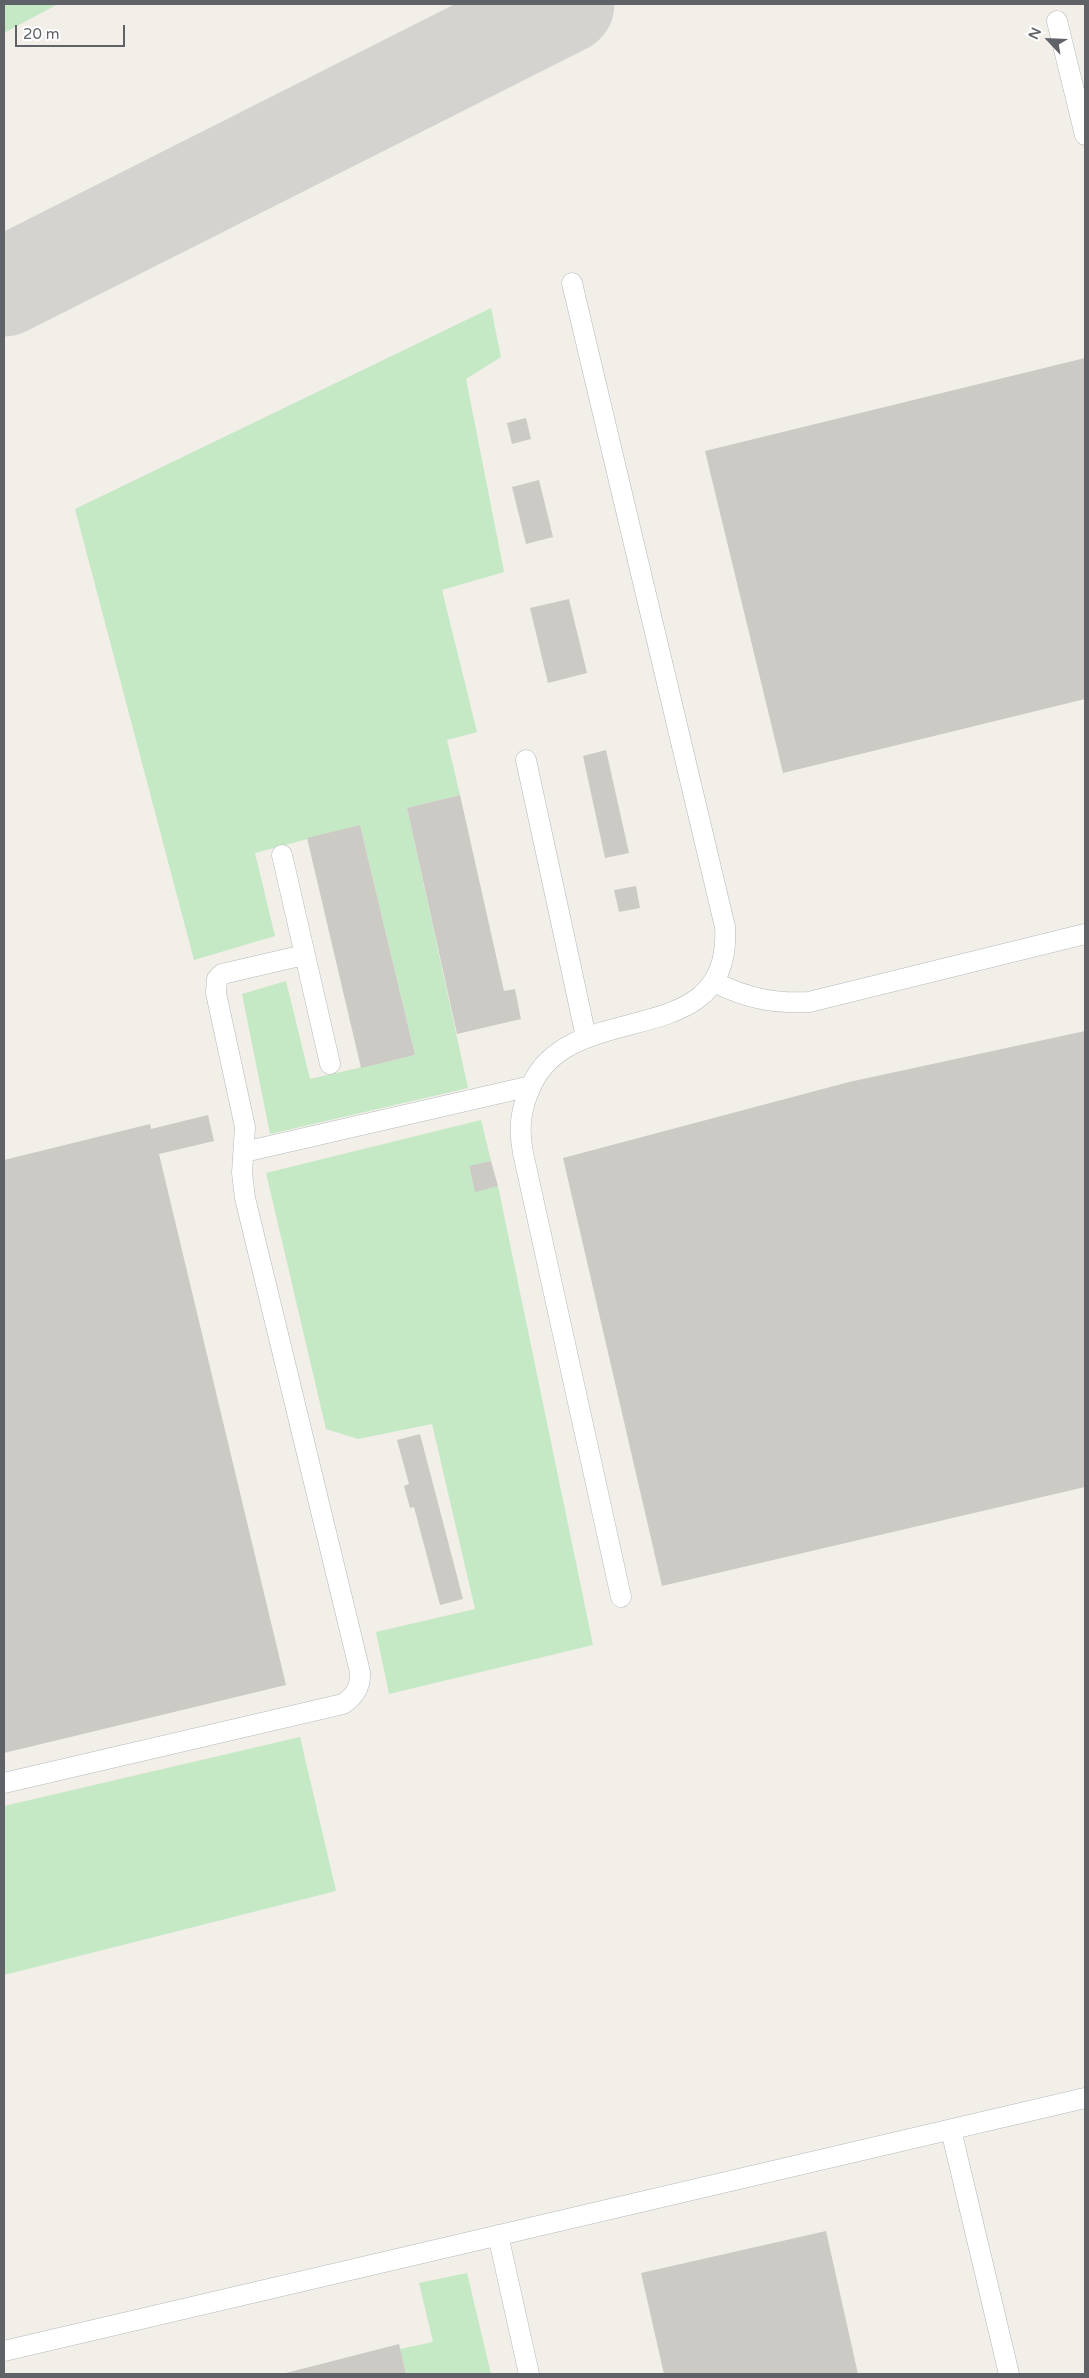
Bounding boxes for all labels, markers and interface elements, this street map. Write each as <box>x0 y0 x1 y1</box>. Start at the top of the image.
scale bar <box>18 15 128 47</box>
north arrow <box>1024 15 1074 65</box>
text: 20 m <box>23 25 60 43</box>
text: N <box>1025 25 1045 42</box>

